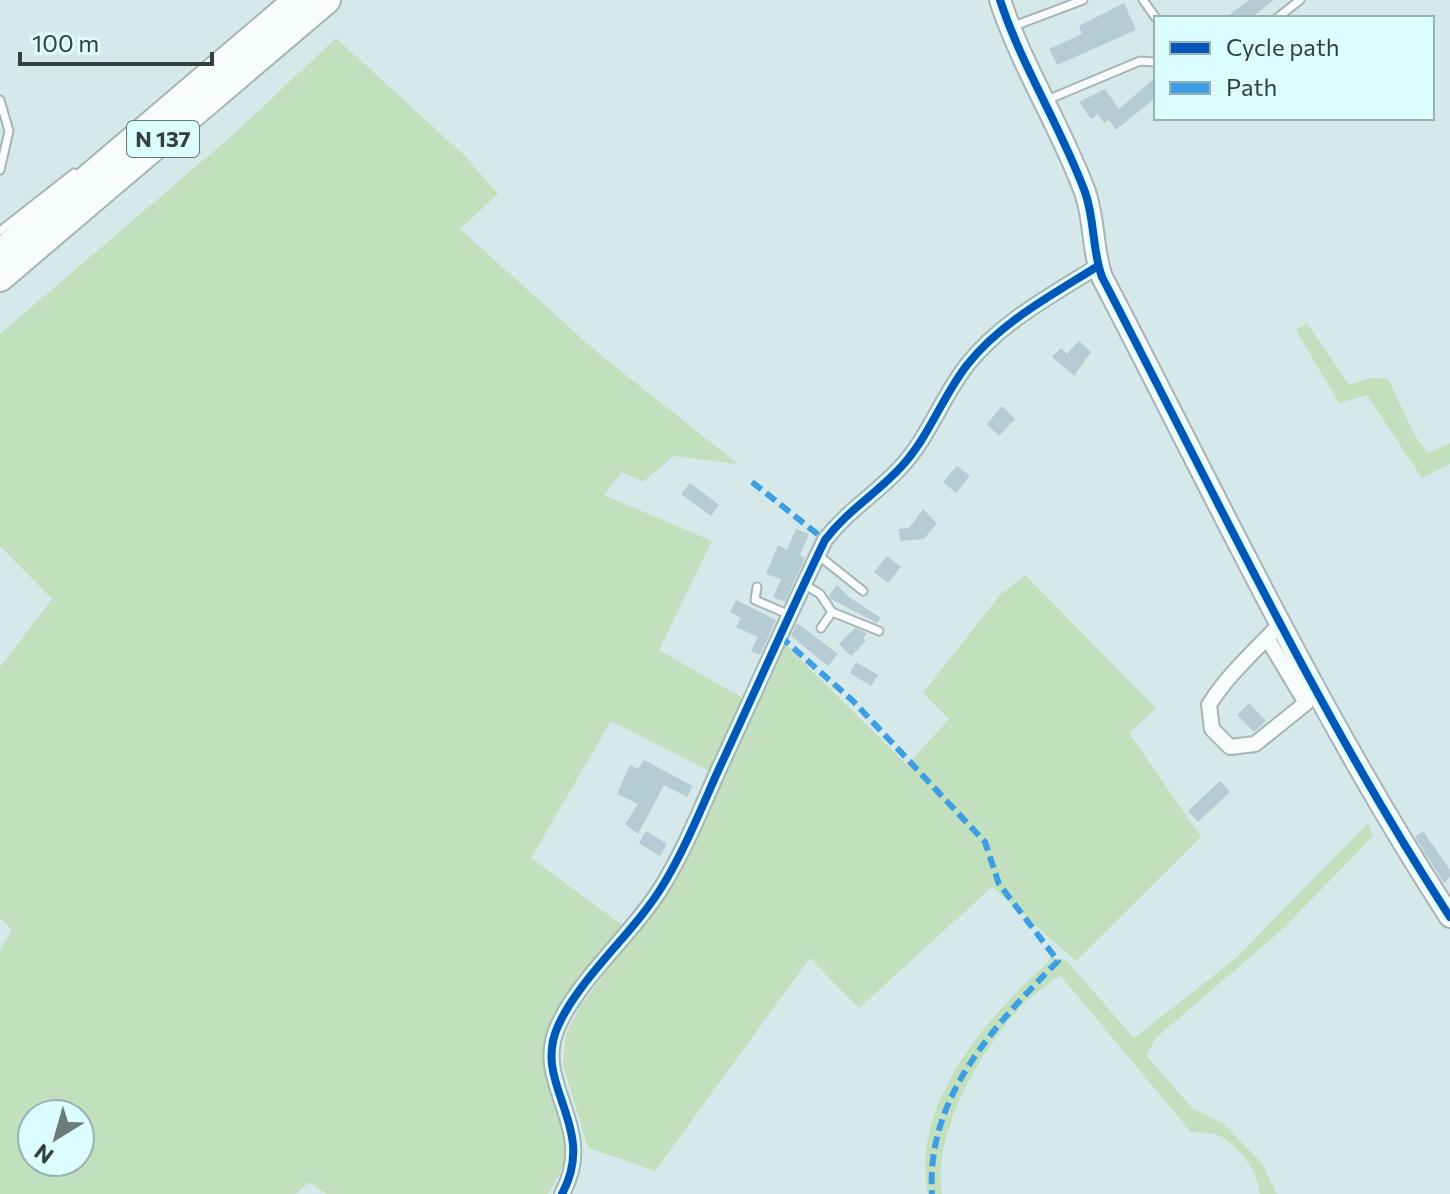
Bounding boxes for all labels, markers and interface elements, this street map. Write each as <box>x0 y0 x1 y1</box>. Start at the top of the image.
scale bar <box>20 16 212 66</box>
legend <box>1154 16 1434 120</box>
text: 100 m <box>32 28 99 57</box>
text: Cycle path <box>1226 32 1340 61</box>
text: Path <box>1226 72 1277 101</box>
road number: N 137 <box>127 121 199 157</box>
north arrow <box>16 1098 96 1178</box>
text: N <box>29 1139 58 1170</box>

